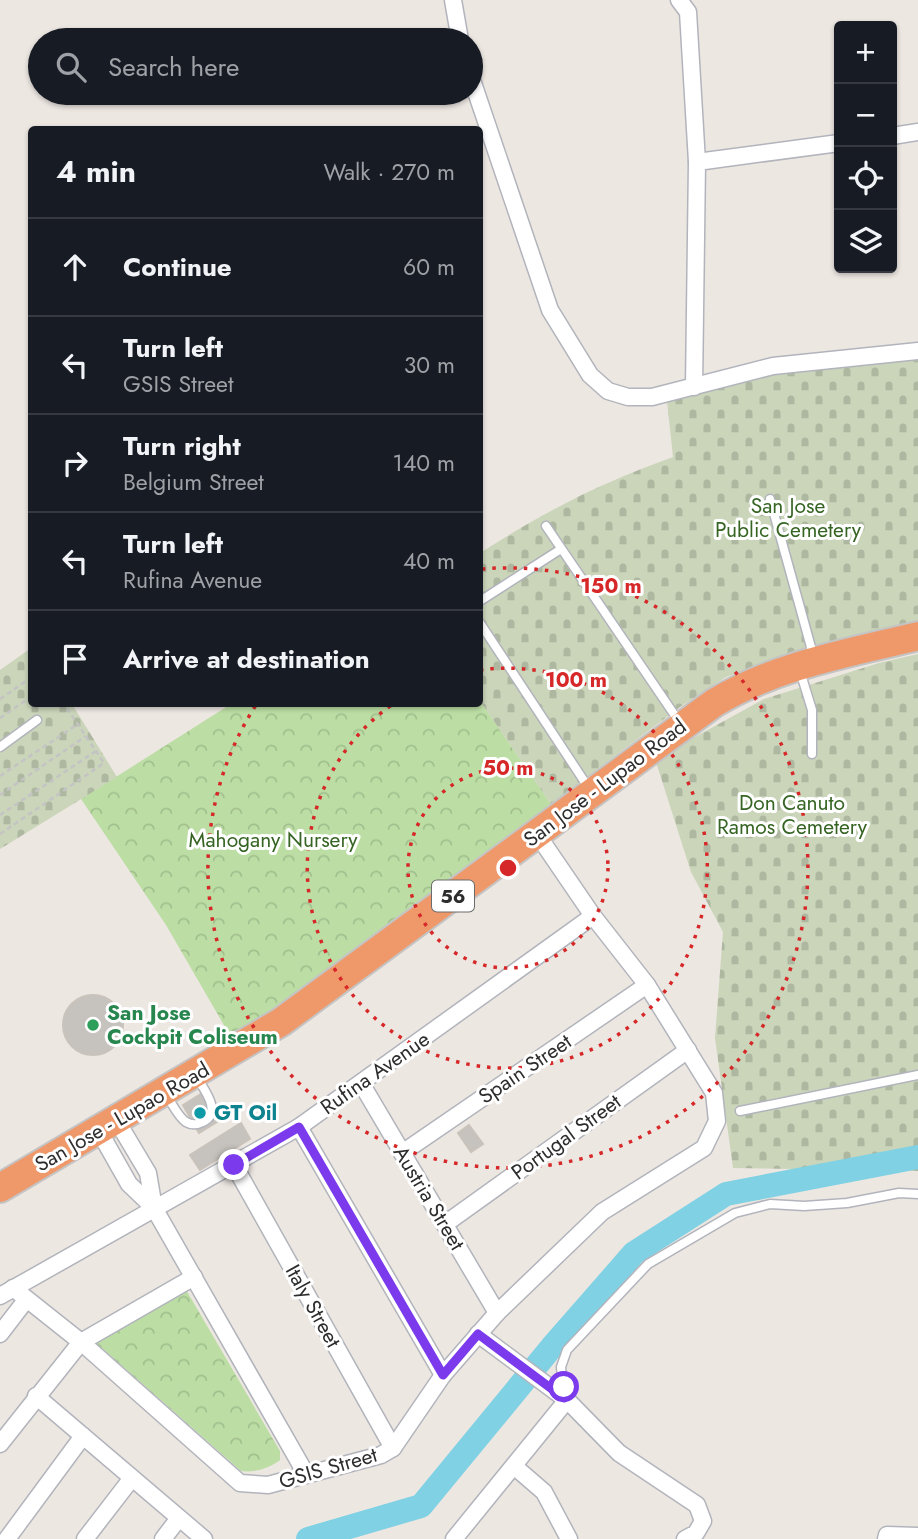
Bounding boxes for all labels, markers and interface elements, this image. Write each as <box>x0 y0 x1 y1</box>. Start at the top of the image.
map controls <box>834 21 897 273</box>
button: + <box>834 21 897 84</box>
search box <box>28 28 483 105</box>
icon: search <box>52 48 90 86</box>
text: Search here <box>108 48 240 86</box>
button: − <box>834 84 897 147</box>
button: locate <box>834 147 897 210</box>
text: 4 min <box>56 150 136 193</box>
text: Walk · 270 m <box>324 155 455 189</box>
button: layers <box>834 210 897 273</box>
icon: ahead <box>56 248 94 286</box>
text: Continue <box>123 248 232 286</box>
text: 60 m <box>403 250 455 284</box>
text: Turn left <box>123 329 223 367</box>
icon: left <box>56 346 94 384</box>
text: 30 m <box>404 348 455 382</box>
text: GSIS Street <box>123 367 233 401</box>
text: Turn right <box>123 427 241 465</box>
icon: right <box>56 444 94 482</box>
text: 140 m <box>393 446 455 480</box>
text: Belgium Street <box>123 465 264 499</box>
park label: San Jose Public Cemetery <box>715 491 862 545</box>
text: Turn left <box>123 525 223 563</box>
icon: left <box>56 542 94 580</box>
text: 40 m <box>403 544 455 578</box>
text: Rufina Avenue <box>123 563 262 597</box>
text: 150 m <box>580 571 642 601</box>
icon: arrive <box>56 640 94 678</box>
text: Arrive at destination <box>123 640 370 678</box>
text: 100 m <box>545 665 607 695</box>
street label: San Jose - Lupao Road <box>517 712 693 854</box>
text: 50 m <box>483 753 533 783</box>
park label: Don Canuto Ramos Cemetery <box>717 788 868 842</box>
park label: Mahogany Nursery <box>189 825 358 855</box>
centre of rings <box>496 856 520 880</box>
road number: 56 <box>432 880 474 912</box>
place label: San Jose Cockpit Coliseum <box>107 998 278 1052</box>
marker: San Jose Cockpit Coliseum <box>85 1017 101 1033</box>
street label: Rufina Avenue <box>314 1024 436 1122</box>
street label: Spain Street <box>472 1027 578 1111</box>
street label: San Jose - Lupao Road <box>29 1055 215 1179</box>
street label: Portugal Street <box>505 1087 627 1187</box>
place label: GT Oil <box>214 1098 277 1128</box>
marker: GT Oil <box>192 1105 208 1121</box>
street label: Austria Street <box>386 1140 472 1256</box>
route end <box>218 1149 249 1180</box>
street label: Italy Street <box>278 1259 348 1353</box>
route start <box>548 1371 579 1402</box>
street label: GSIS Street <box>275 1440 381 1496</box>

